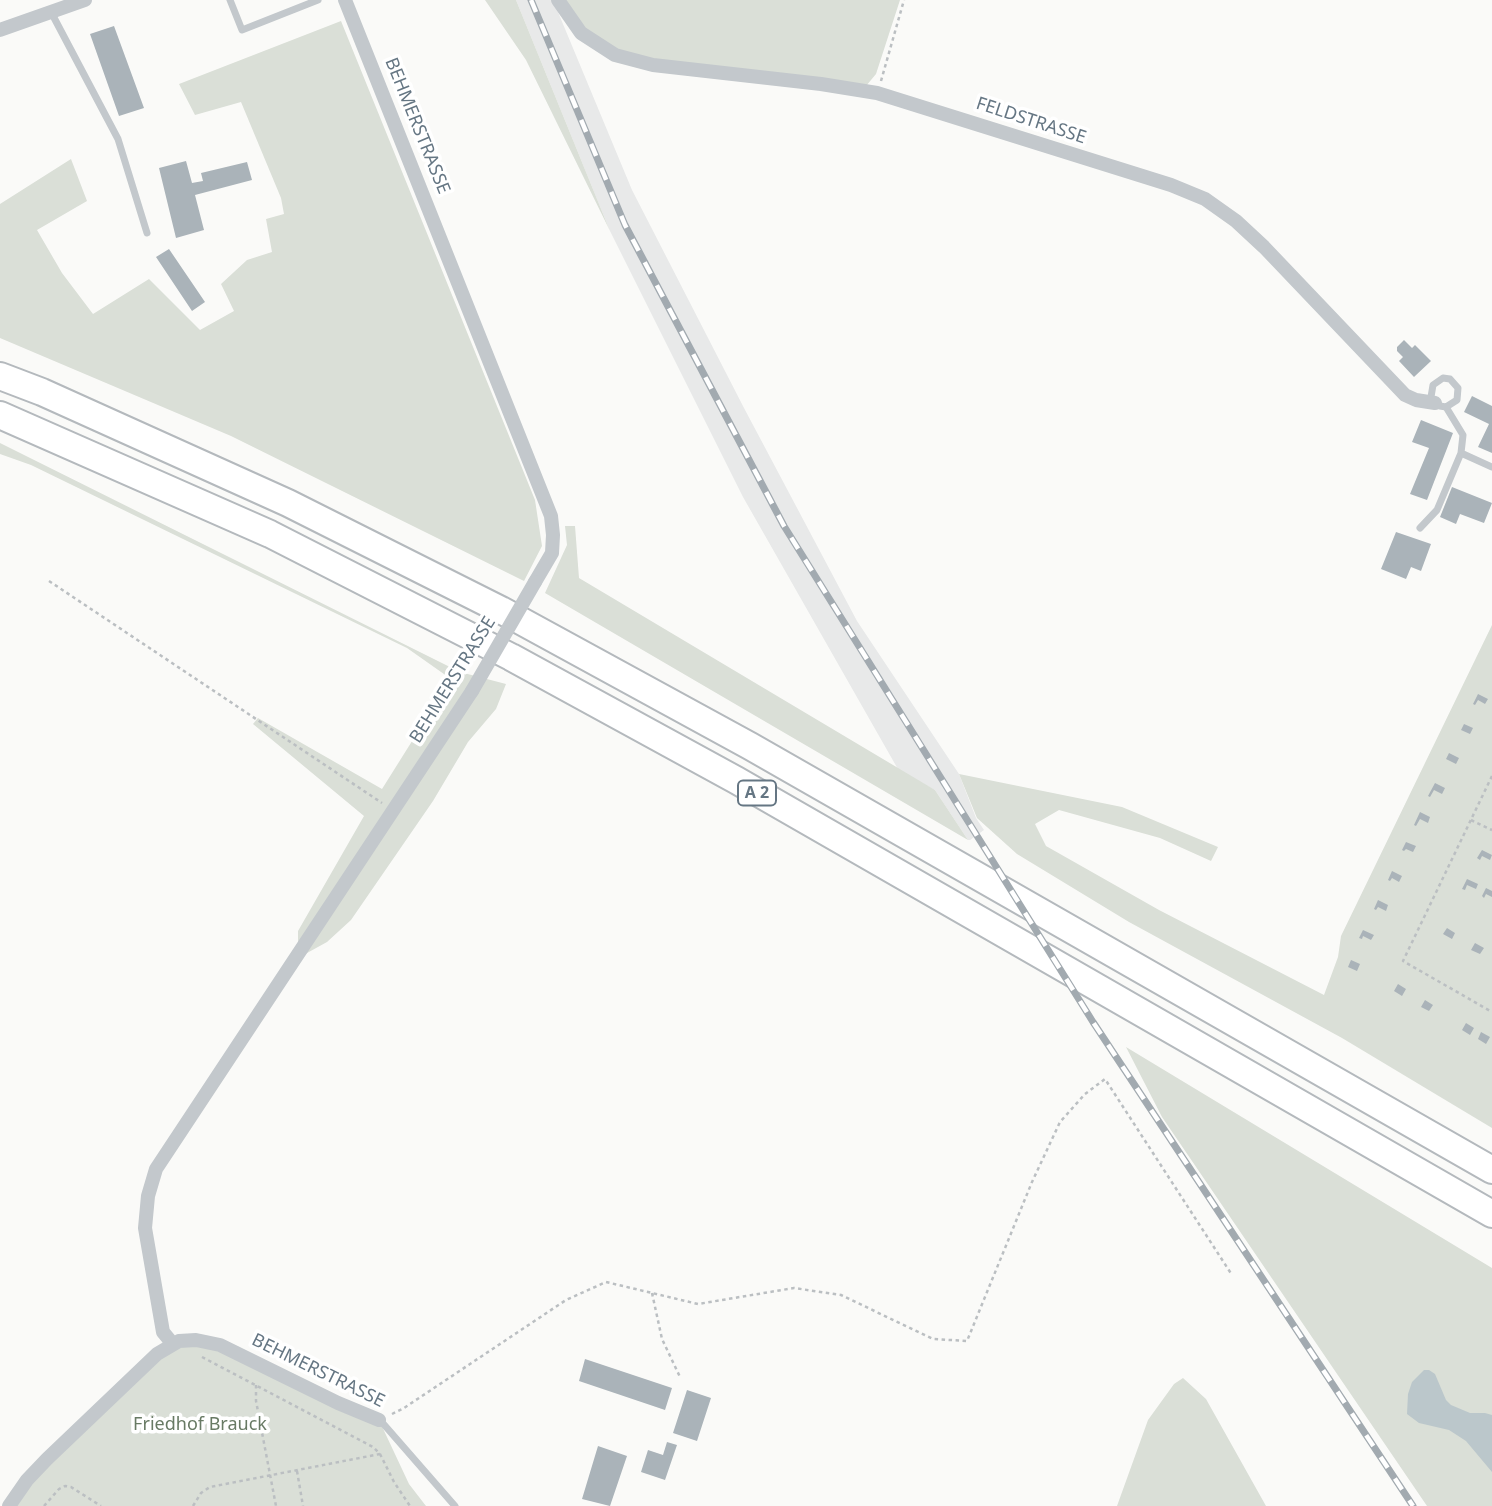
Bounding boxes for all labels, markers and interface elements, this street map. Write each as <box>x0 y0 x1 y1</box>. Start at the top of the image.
street label: BEHMERSTRASSE <box>380 55 454 197</box>
street label: FELDSTRASSE <box>973 93 1089 149</box>
street label: BEHMERSTRASSE <box>405 613 501 747</box>
road number: A 2 <box>738 780 776 806</box>
street label: BEHMERSTRASSE <box>248 1330 388 1412</box>
park label: Friedhof Brauck <box>133 1414 267 1436</box>

